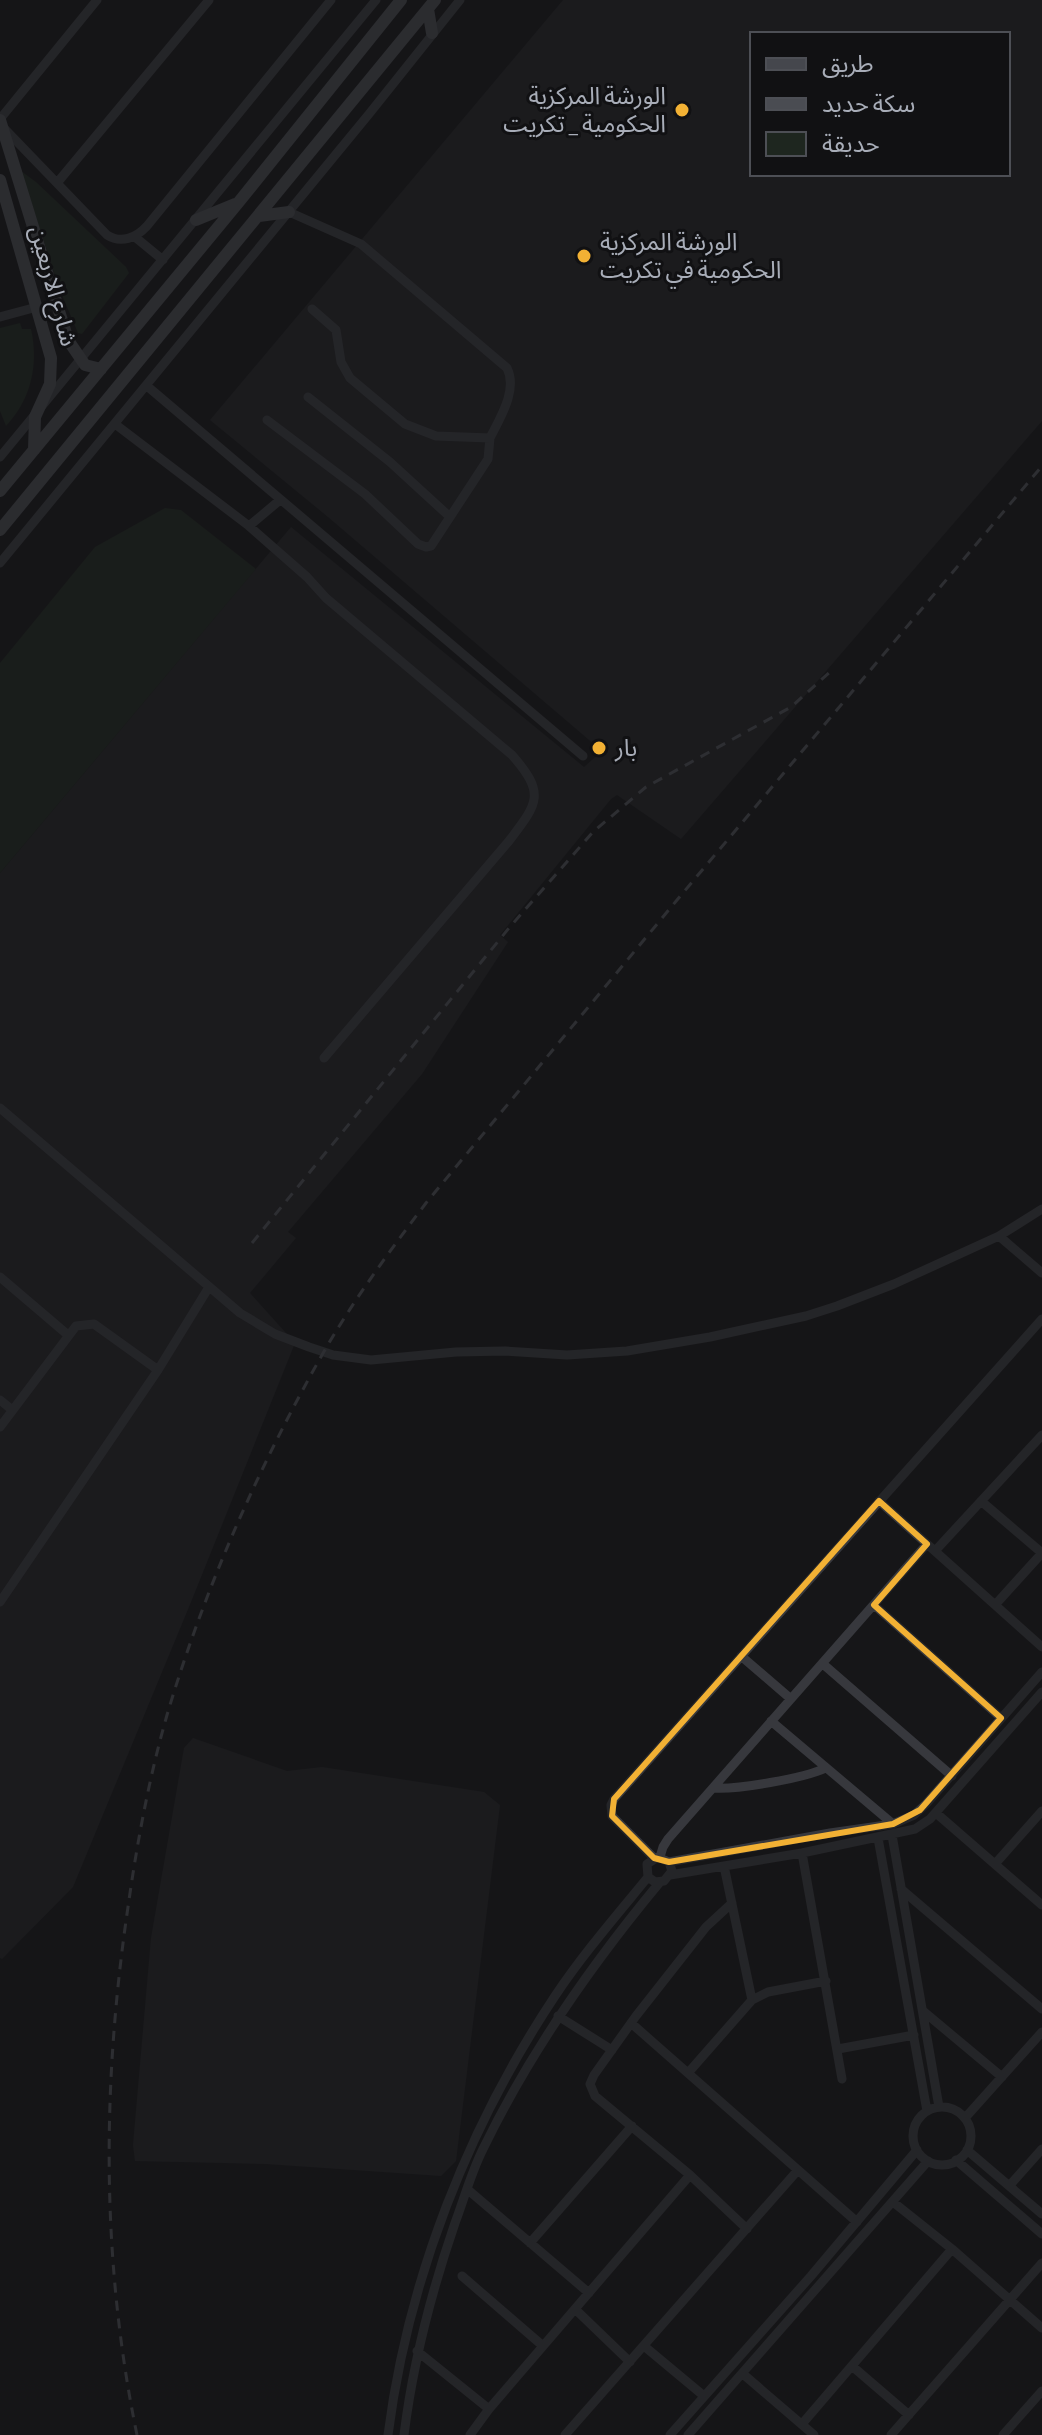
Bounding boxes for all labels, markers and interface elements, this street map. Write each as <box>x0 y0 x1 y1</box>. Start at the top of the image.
legend <box>750 32 1010 176</box>
text: طريق <box>822 50 874 79</box>
place label: الورشة المركزية الحكومية _ تكريت <box>503 82 666 139</box>
text: سكة حديد <box>822 90 915 119</box>
marker: الورشة المركزية الحكومية _ تكريت <box>673 101 691 119</box>
text: حديقة <box>822 130 880 159</box>
street label: شارع الاربعين <box>21 222 83 350</box>
place label: الورشة المركزية الحكومية في تكريت <box>600 228 782 288</box>
marker: الورشة المركزية الحكومية في تكريت <box>575 247 593 265</box>
place label: بار <box>614 734 637 763</box>
marker: بار <box>590 739 608 757</box>

